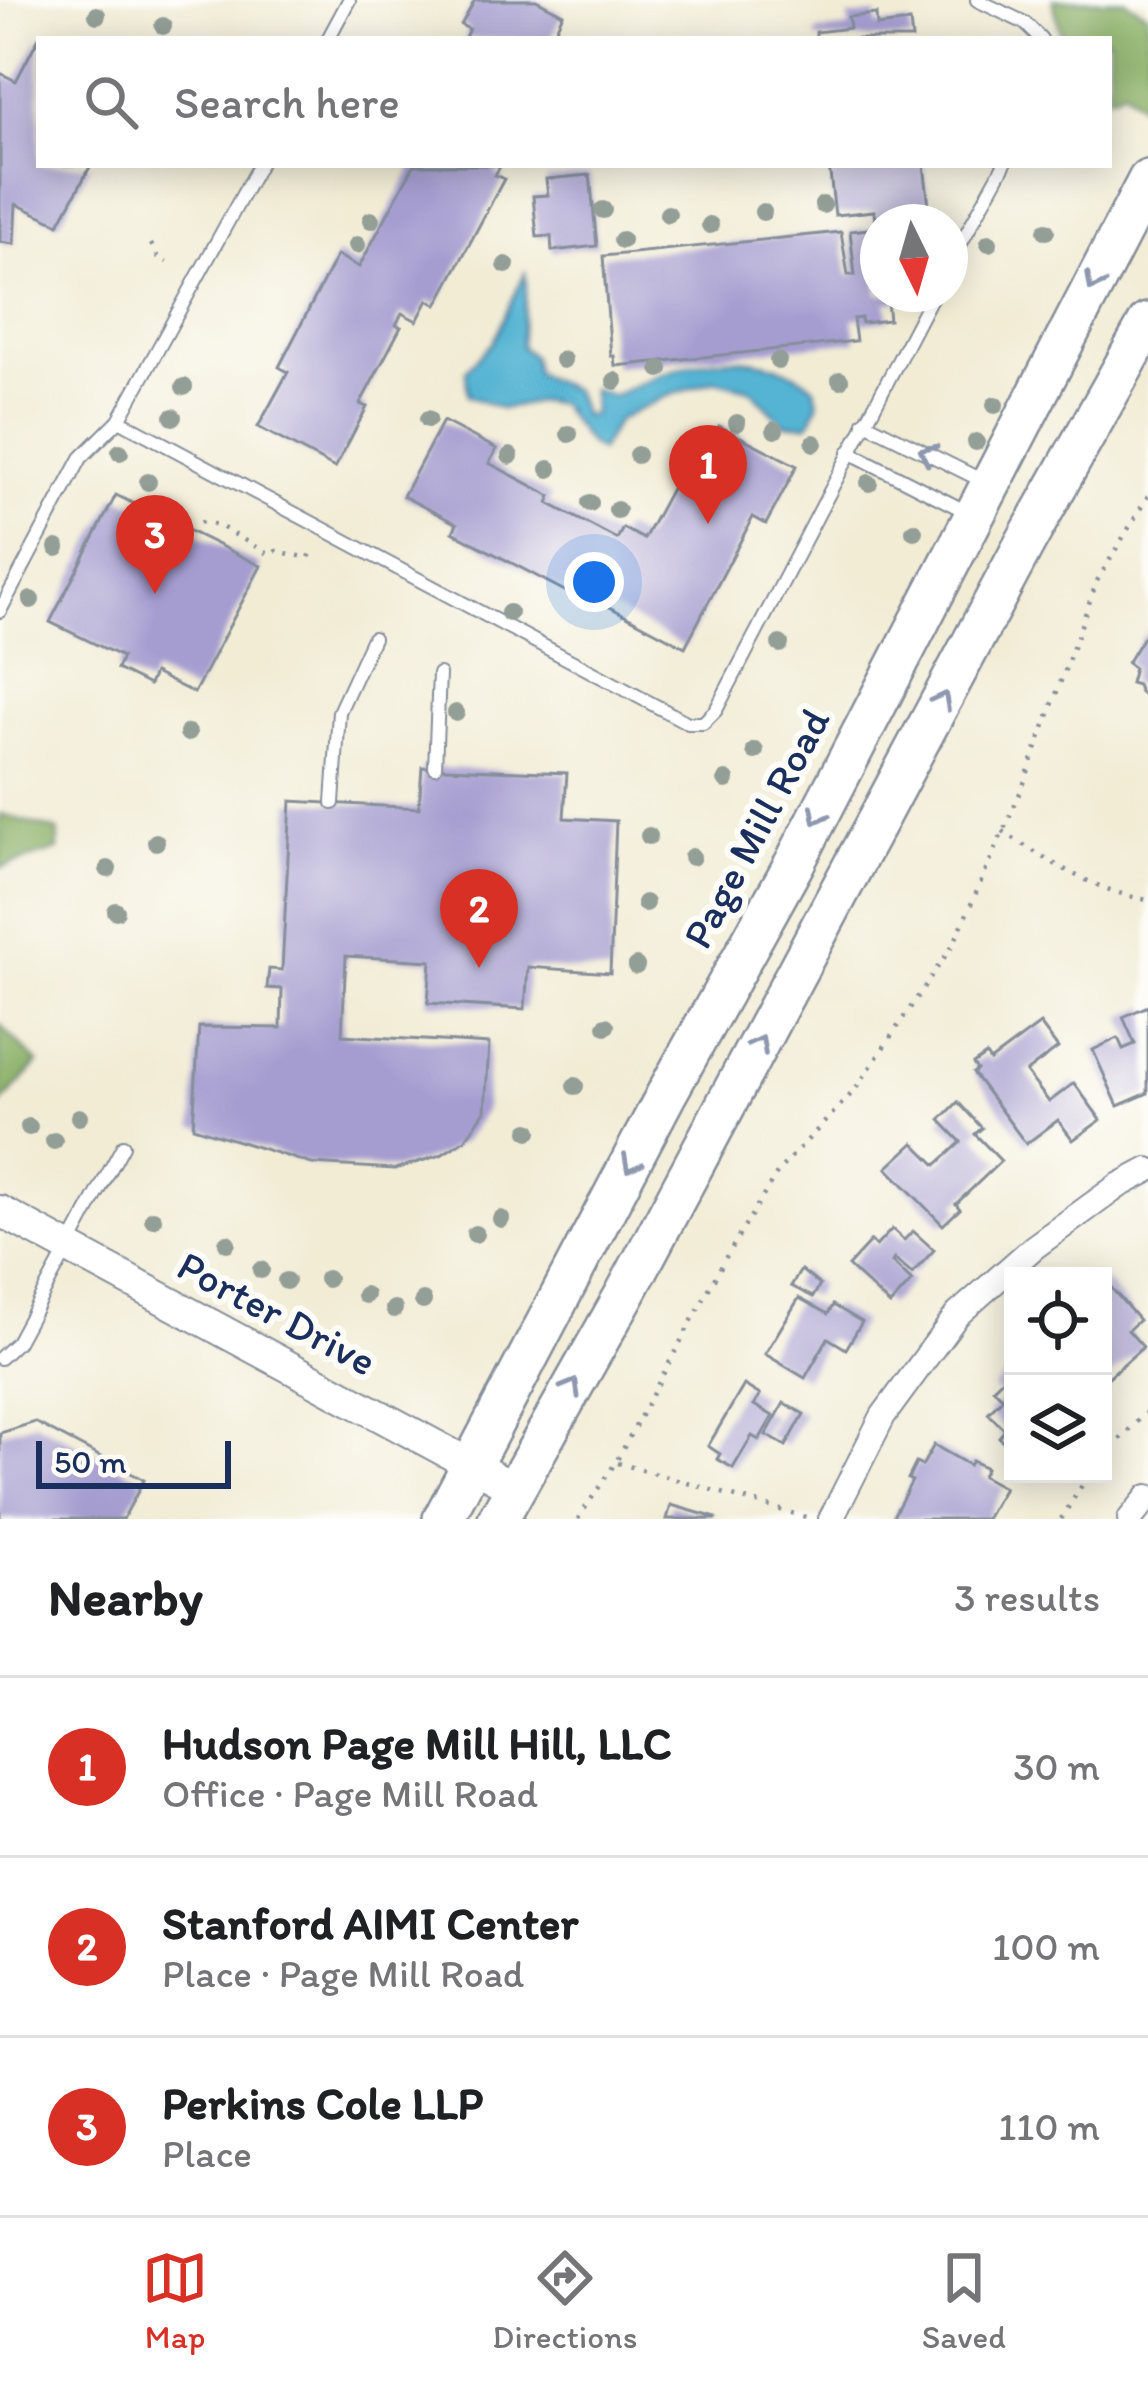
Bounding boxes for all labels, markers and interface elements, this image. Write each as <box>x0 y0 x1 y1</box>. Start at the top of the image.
search box <box>36 36 1112 168</box>
icon: search <box>78 69 144 135</box>
text: Search here <box>174 75 400 129</box>
north arrow <box>860 204 968 312</box>
one-way arrow <box>1085 271 1108 292</box>
pin: 1 <box>669 425 747 524</box>
one-way arrow <box>917 444 939 467</box>
pin: 3 <box>116 495 194 594</box>
your location <box>564 552 624 612</box>
one-way arrow <box>928 691 951 712</box>
street label: Page Mill Road <box>671 699 841 957</box>
one-way arrow <box>810 804 833 826</box>
pin: 2 <box>440 869 518 968</box>
one-way arrow <box>744 1034 767 1056</box>
one-way arrow <box>622 1151 645 1173</box>
street label: Porter Drive <box>169 1239 385 1387</box>
map controls <box>1004 1267 1112 1483</box>
button: locate <box>1004 1267 1112 1375</box>
button: layers <box>1004 1375 1112 1483</box>
one-way arrow <box>558 1378 581 1399</box>
scale bar <box>36 1435 231 1488</box>
text: 50 m <box>54 1442 127 1481</box>
text: Nearby <box>48 1567 203 1628</box>
text: 3 results <box>954 1574 1100 1621</box>
text: Hudson Page Mill Hill, LLC <box>162 1716 672 1770</box>
text: 1 <box>78 1743 96 1790</box>
text: 30 m <box>1013 1743 1100 1790</box>
text: Office · Page Mill Road <box>162 1770 538 1817</box>
text: Stanford AIMI Center <box>162 1896 578 1950</box>
text: 2 <box>77 1923 97 1970</box>
text: 100 m <box>992 1923 1100 1970</box>
text: Place · Page Mill Road <box>162 1950 524 1997</box>
text: Perkins Cole LLP <box>162 2076 483 2130</box>
text: 3 <box>76 2103 98 2150</box>
text: 110 m <box>998 2103 1100 2150</box>
text: Place <box>162 2130 252 2177</box>
tab: Map <box>142 2245 208 2356</box>
tab: Directions <box>492 2245 637 2356</box>
tab: Saved <box>922 2245 1006 2356</box>

